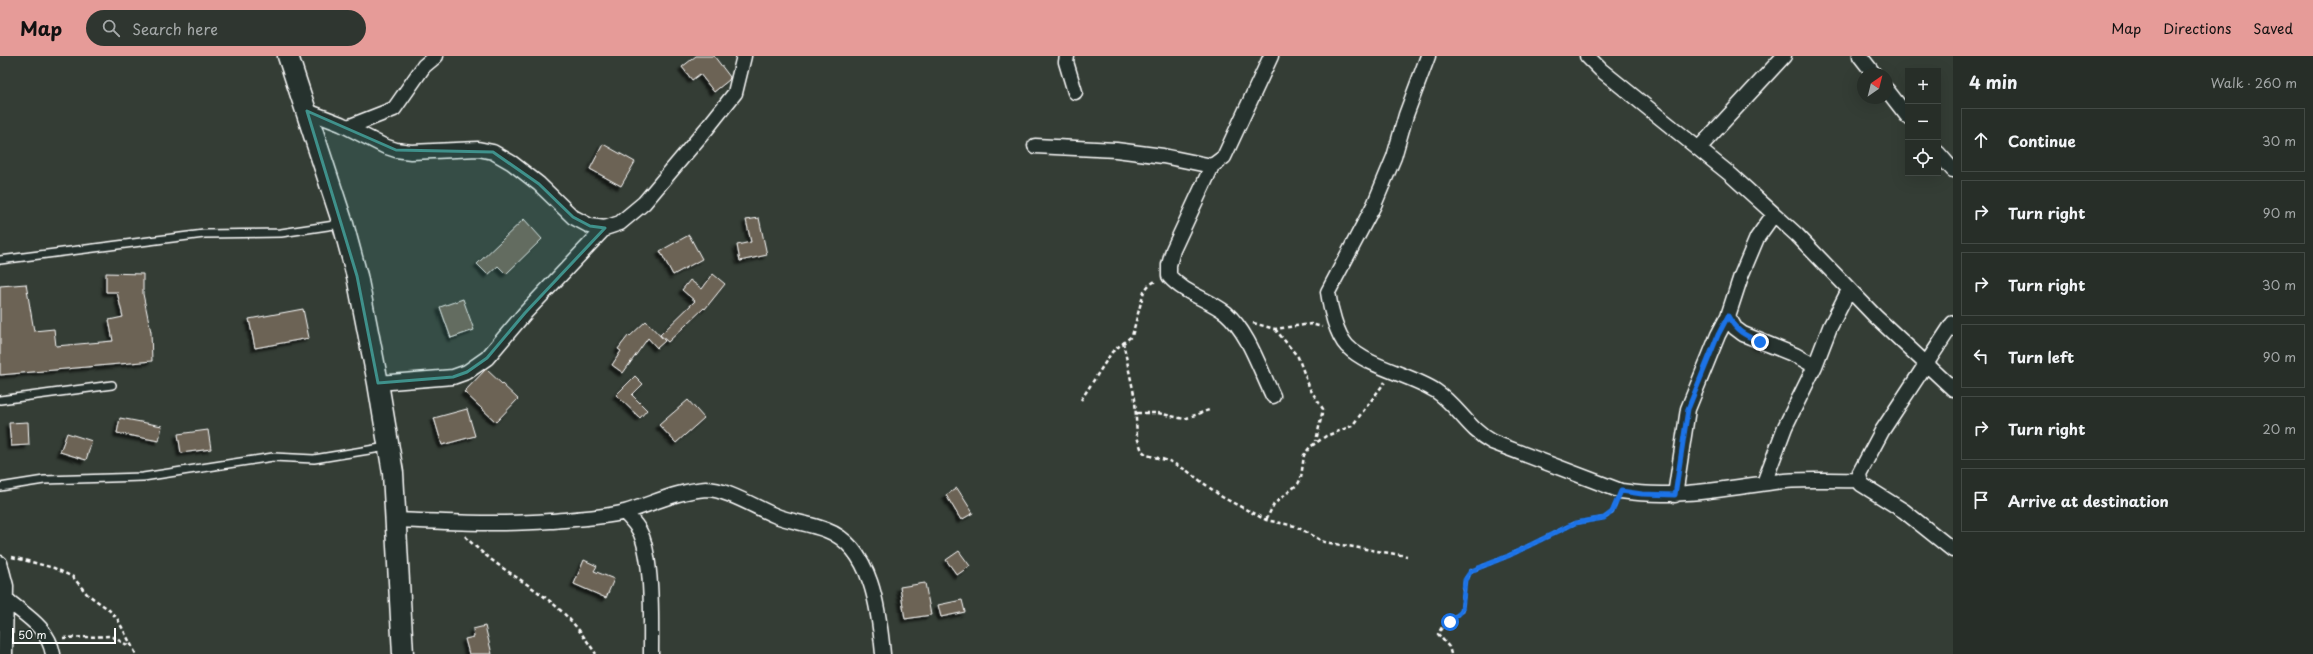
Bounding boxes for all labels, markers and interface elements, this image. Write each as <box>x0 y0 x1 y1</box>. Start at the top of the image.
search box <box>86 10 366 46</box>
text: Map <box>20 14 62 42</box>
icon: search <box>100 17 122 39</box>
text: Search here <box>132 17 218 40</box>
text: Map <box>2111 18 2141 39</box>
text: Directions <box>2163 18 2231 39</box>
text: Saved <box>2253 18 2293 39</box>
north arrow <box>1857 68 1893 104</box>
map controls <box>1905 68 1941 176</box>
button: + <box>1905 68 1941 104</box>
text: 4 min <box>1969 69 2017 95</box>
text: Walk · 260 m <box>2211 73 2297 92</box>
button: − <box>1905 104 1941 140</box>
icon: ahead <box>1970 129 1992 151</box>
text: Continue <box>2008 129 2076 152</box>
text: 30 m <box>2262 131 2296 150</box>
button: locate <box>1905 140 1941 176</box>
icon: right <box>1970 201 1992 223</box>
text: Turn right <box>2008 201 2085 224</box>
text: 90 m <box>2263 203 2296 222</box>
icon: right <box>1970 273 1992 295</box>
text: Turn right <box>2008 273 2085 296</box>
text: 30 m <box>2262 275 2296 294</box>
route end <box>1751 333 1769 351</box>
icon: left <box>1970 345 1992 367</box>
text: Turn left <box>2008 345 2074 368</box>
text: 90 m <box>2263 347 2296 366</box>
icon: right <box>1970 417 1992 439</box>
text: Turn right <box>2008 417 2085 440</box>
text: 20 m <box>2262 419 2296 438</box>
icon: arrive <box>1970 489 1992 511</box>
text: Arrive at destination <box>2008 489 2169 512</box>
route start <box>1441 613 1459 631</box>
scale bar <box>12 626 116 645</box>
text: 50 m <box>18 626 47 643</box>

